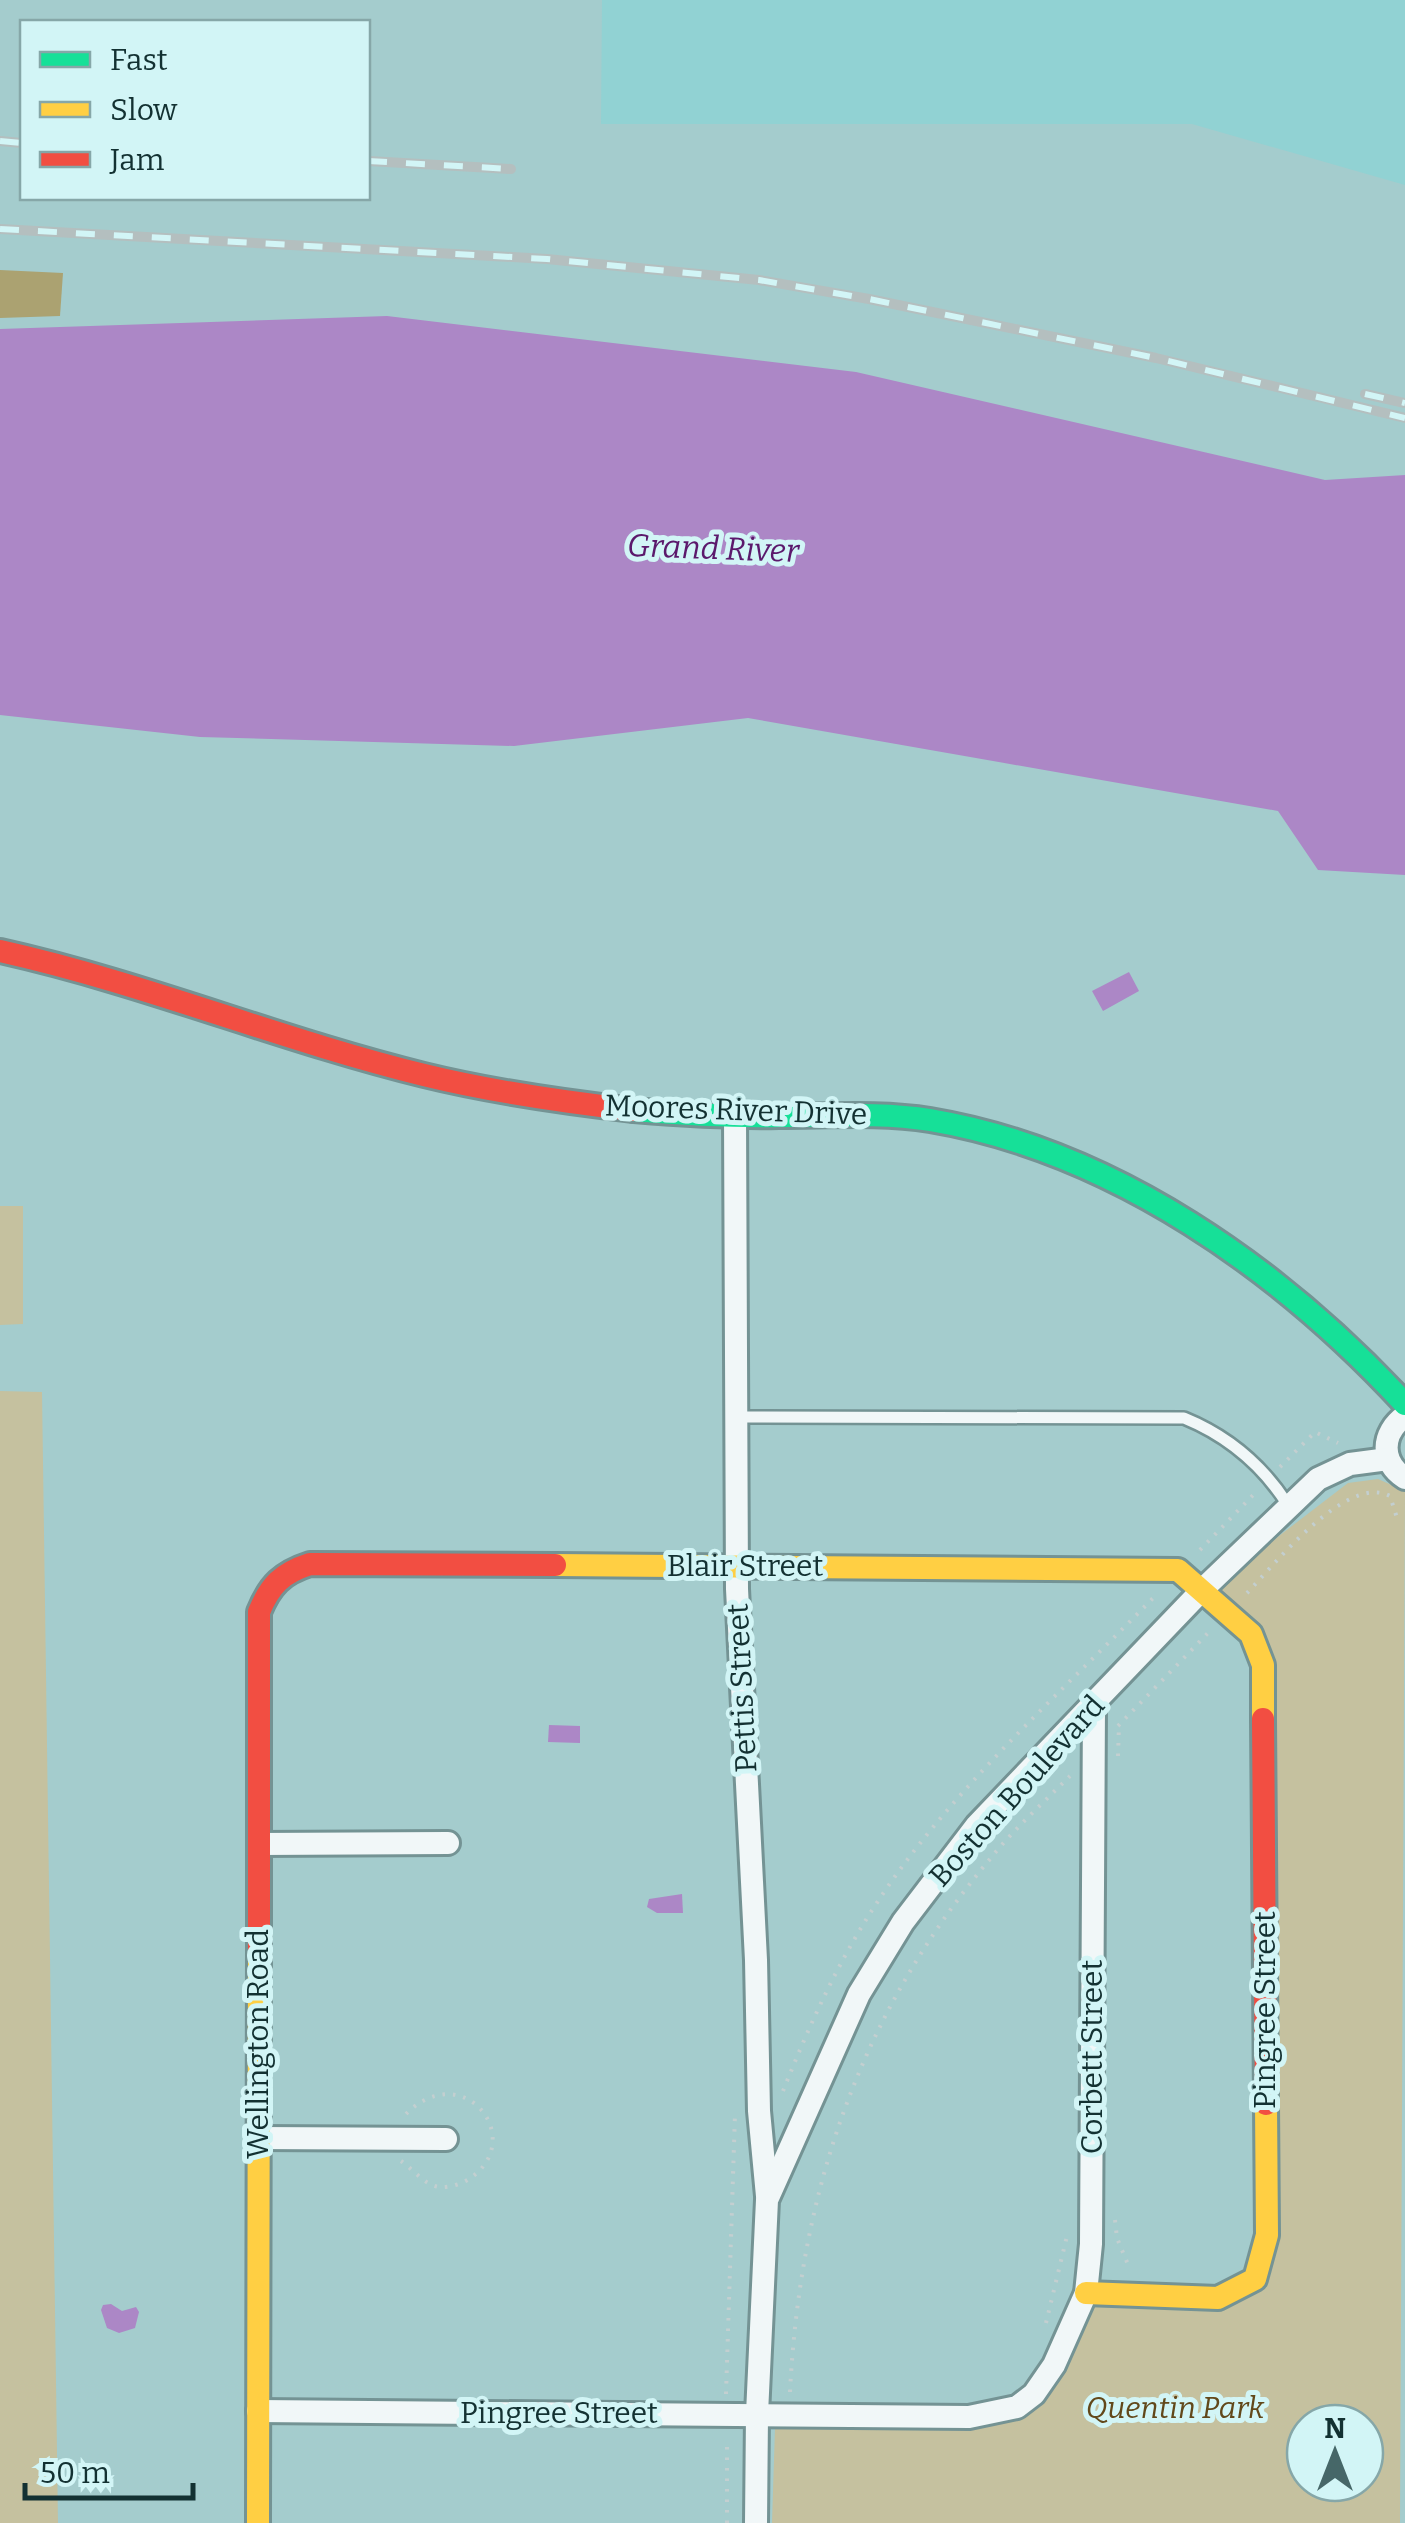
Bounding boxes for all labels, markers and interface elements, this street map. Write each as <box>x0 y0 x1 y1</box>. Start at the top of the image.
legend <box>20 20 370 200</box>
text: Fast <box>110 42 168 78</box>
text: Slow <box>110 92 178 128</box>
text: Jam <box>109 142 165 178</box>
water label: Grand River <box>627 526 801 570</box>
street label: Moores River Drive <box>604 1087 868 1133</box>
street label: Blair Street <box>667 1548 823 1584</box>
street label: Pettis Street <box>720 1602 764 1774</box>
street label: Boston Boulevard <box>922 1688 1112 1894</box>
street label: Pingree Street <box>1247 1911 1283 2109</box>
street label: Wellington Road <box>240 1929 276 2159</box>
street label: Corbett Street <box>1074 1960 1110 2154</box>
park label: Quentin Park <box>1086 2390 1265 2426</box>
street label: Pingree Street <box>460 2395 658 2431</box>
north arrow <box>1285 2403 1385 2503</box>
text: N <box>1324 2412 1346 2445</box>
scale bar <box>25 2438 192 2500</box>
text: 50 m <box>40 2455 110 2491</box>

